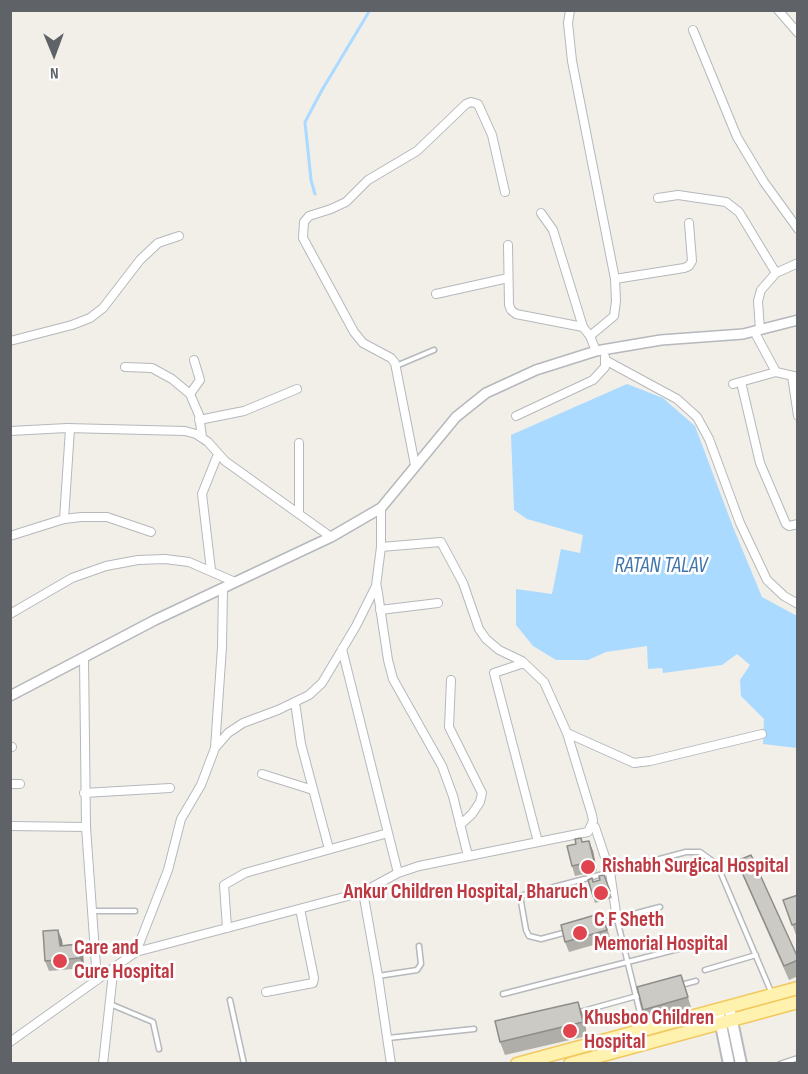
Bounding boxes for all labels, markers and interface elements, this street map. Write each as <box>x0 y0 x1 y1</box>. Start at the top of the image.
north arrow <box>24 24 84 84</box>
text: N <box>50 63 59 82</box>
water label: RATAN TALAV <box>615 553 707 579</box>
place label: Rishabh Surgical Hospital <box>602 854 788 880</box>
marker: Rishabh Surgical Hospital <box>579 858 597 876</box>
place label: Ankur Children Hospital, Bharuch <box>343 880 588 906</box>
marker: Ankur Children Hospital, Bharuch <box>592 884 610 902</box>
place label: C F Sheth Memorial Hospital <box>594 908 728 958</box>
marker: C F Sheth Memorial Hospital <box>571 924 589 942</box>
place label: Care and Cure Hospital <box>74 936 174 986</box>
marker: Care and Cure Hospital <box>51 952 69 970</box>
place label: Khusboo Children Hospital <box>584 1006 714 1056</box>
marker: Khusboo Children Hospital <box>561 1022 579 1040</box>

